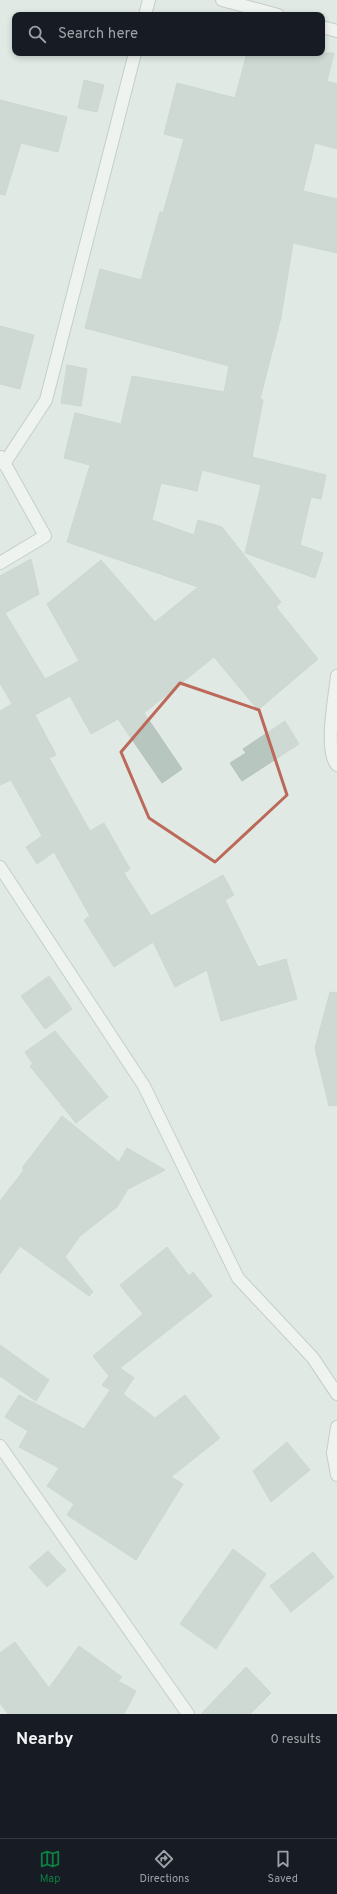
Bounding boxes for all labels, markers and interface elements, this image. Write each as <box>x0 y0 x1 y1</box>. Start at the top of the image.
search box <box>12 12 325 56</box>
icon: search <box>26 23 48 45</box>
text: Search here <box>58 25 138 44</box>
text: Nearby <box>16 1729 73 1751</box>
text: 0 results <box>270 1732 321 1748</box>
tab: Map <box>39 1848 61 1886</box>
tab: Directions <box>139 1848 189 1886</box>
tab: Saved <box>268 1848 298 1886</box>

